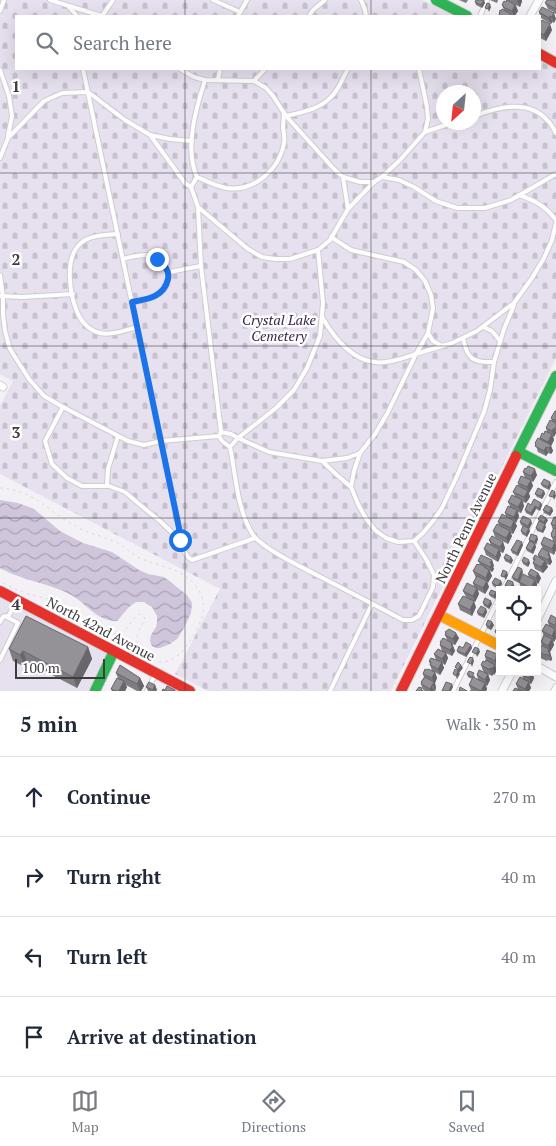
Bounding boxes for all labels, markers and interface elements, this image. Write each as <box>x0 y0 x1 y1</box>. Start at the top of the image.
search box <box>15 15 541 70</box>
icon: search <box>33 29 61 57</box>
text: Search here <box>73 30 172 55</box>
text: 1 <box>11 75 21 97</box>
north arrow <box>436 85 481 130</box>
text: 2 <box>11 248 21 270</box>
route end <box>146 248 169 271</box>
park label: Crystal Lake Cemetery <box>242 310 317 345</box>
text: 3 <box>11 421 21 443</box>
street label: North Penn Avenue <box>431 469 501 586</box>
route start <box>169 529 192 552</box>
map controls <box>496 586 541 676</box>
button: locate <box>496 586 541 631</box>
street label: North 42nd Avenue <box>44 592 159 665</box>
text: 4 <box>11 593 21 615</box>
button: layers <box>496 631 541 676</box>
scale bar <box>15 656 105 679</box>
text: 100 m <box>22 658 60 677</box>
text: 5 min <box>20 710 77 738</box>
text: Walk · 350 m <box>446 713 536 735</box>
icon: ahead <box>20 783 48 811</box>
text: Continue <box>67 784 151 809</box>
text: 270 m <box>493 786 536 808</box>
icon: right <box>20 863 48 891</box>
text: Turn right <box>67 864 161 889</box>
text: 40 m <box>501 866 536 888</box>
icon: left <box>20 943 48 971</box>
text: Turn left <box>67 944 148 969</box>
text: 40 m <box>501 946 536 968</box>
icon: arrive <box>20 1023 48 1051</box>
text: Arrive at destination <box>67 1024 256 1049</box>
tab: Map <box>71 1087 99 1136</box>
tab: Directions <box>242 1087 306 1136</box>
tab: Saved <box>449 1087 485 1136</box>

